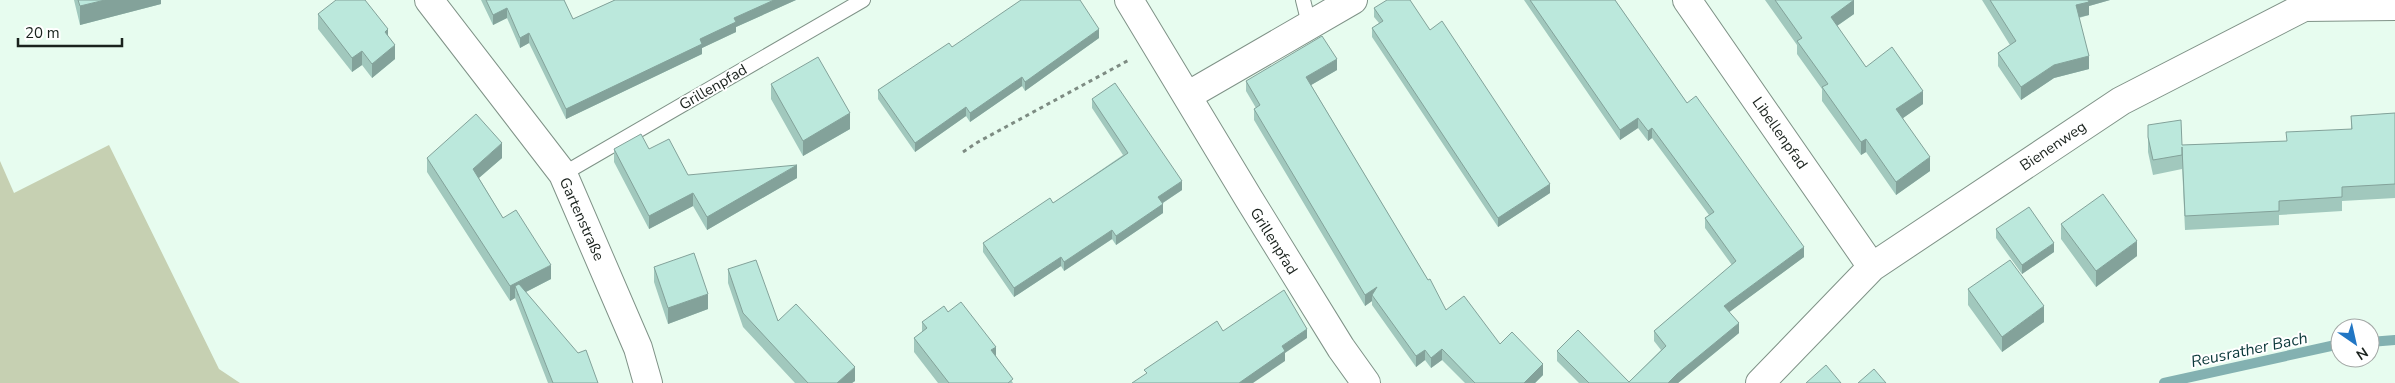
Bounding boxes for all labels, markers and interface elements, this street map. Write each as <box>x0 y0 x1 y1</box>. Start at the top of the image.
scale bar <box>18 15 121 47</box>
text: 20 m <box>25 23 60 43</box>
street label: Grillenpfad <box>675 60 751 114</box>
street label: Libellenpfad <box>1748 93 1812 173</box>
street label: Bienenweg <box>2016 117 2090 175</box>
street label: Gartenstraße <box>555 174 609 264</box>
street label: Grillenpfad <box>1246 204 1302 278</box>
north arrow <box>2330 318 2380 368</box>
water label: Reusrather Bach <box>2189 327 2310 373</box>
text: N <box>2352 343 2372 364</box>

